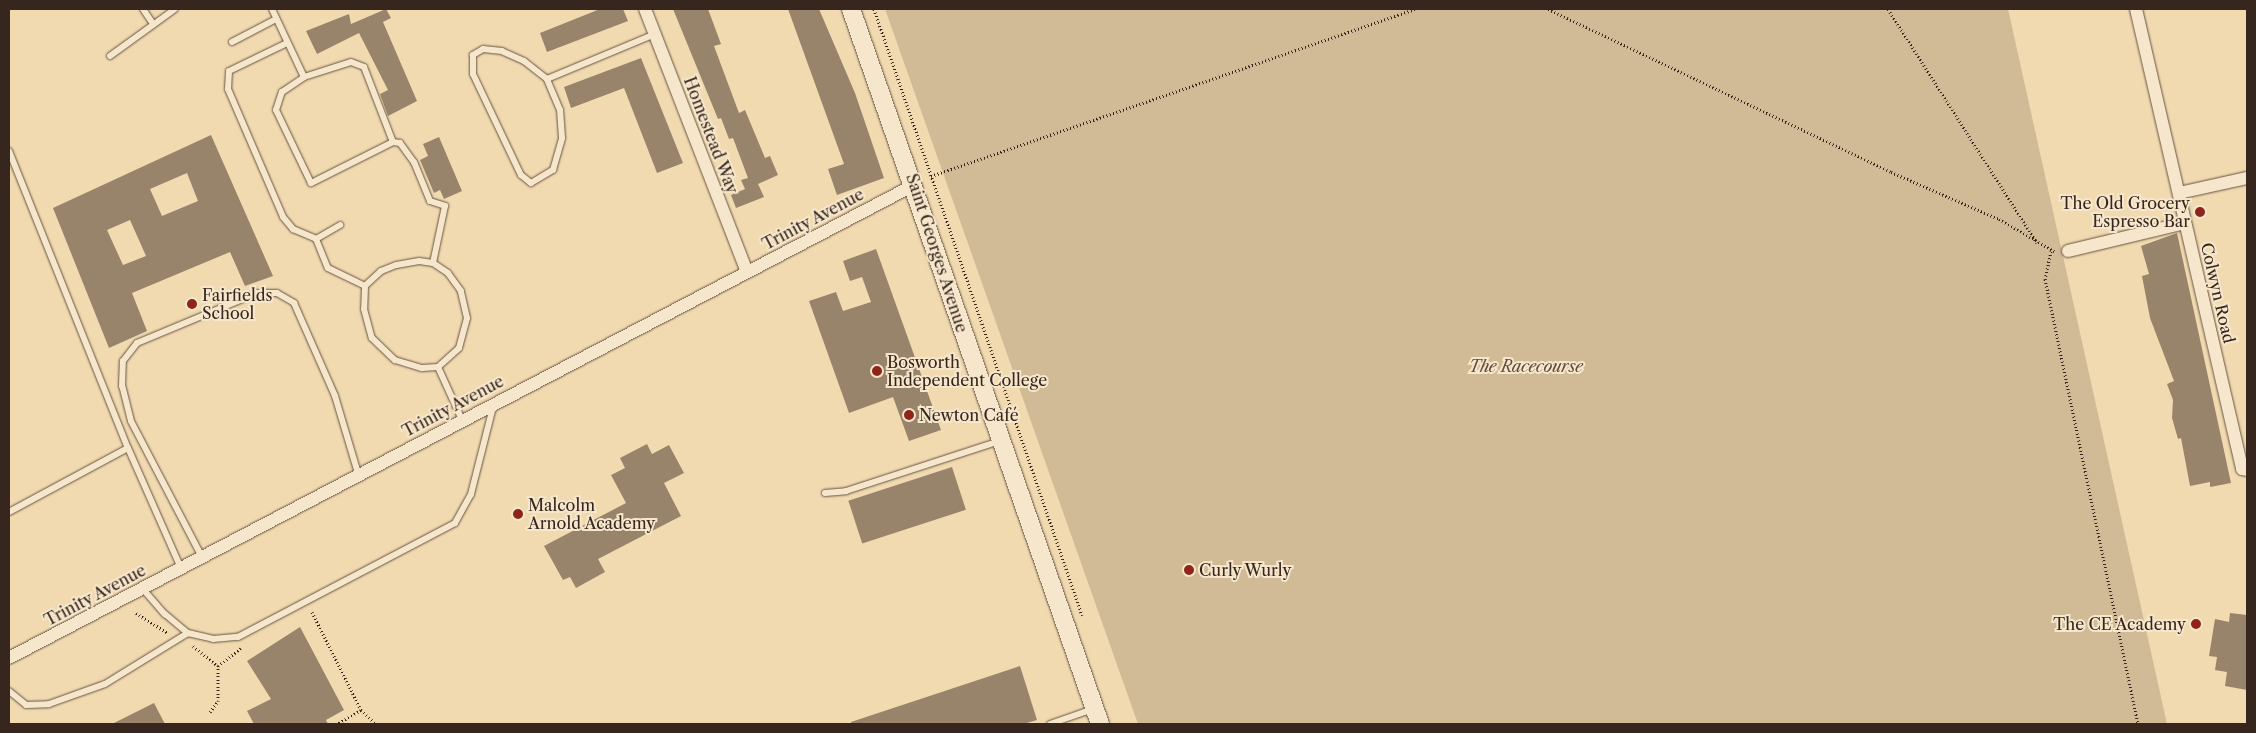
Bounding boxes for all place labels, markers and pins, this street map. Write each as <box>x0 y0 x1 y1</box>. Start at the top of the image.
place label: The Old Grocery Espresso Bar <box>2061 193 2190 231</box>
marker: The Old Grocery Espresso Bar <box>2194 206 2206 218</box>
place label: Fairfields School <box>202 285 272 323</box>
marker: Fairfields School <box>186 298 198 310</box>
place label: Bosworth Independent College <box>887 352 1047 390</box>
marker: Bosworth Independent College <box>871 365 883 377</box>
place label: Newton Café <box>919 405 1019 425</box>
marker: Newton Café <box>903 409 915 421</box>
place label: Malcolm Arnold Academy <box>528 495 656 533</box>
marker: Malcolm Arnold Academy <box>512 508 524 520</box>
place label: Curly Wurly <box>1199 560 1292 580</box>
marker: Curly Wurly <box>1183 564 1195 576</box>
place label: The CE Academy <box>2053 614 2186 634</box>
marker: The CE Academy <box>2190 618 2202 630</box>

